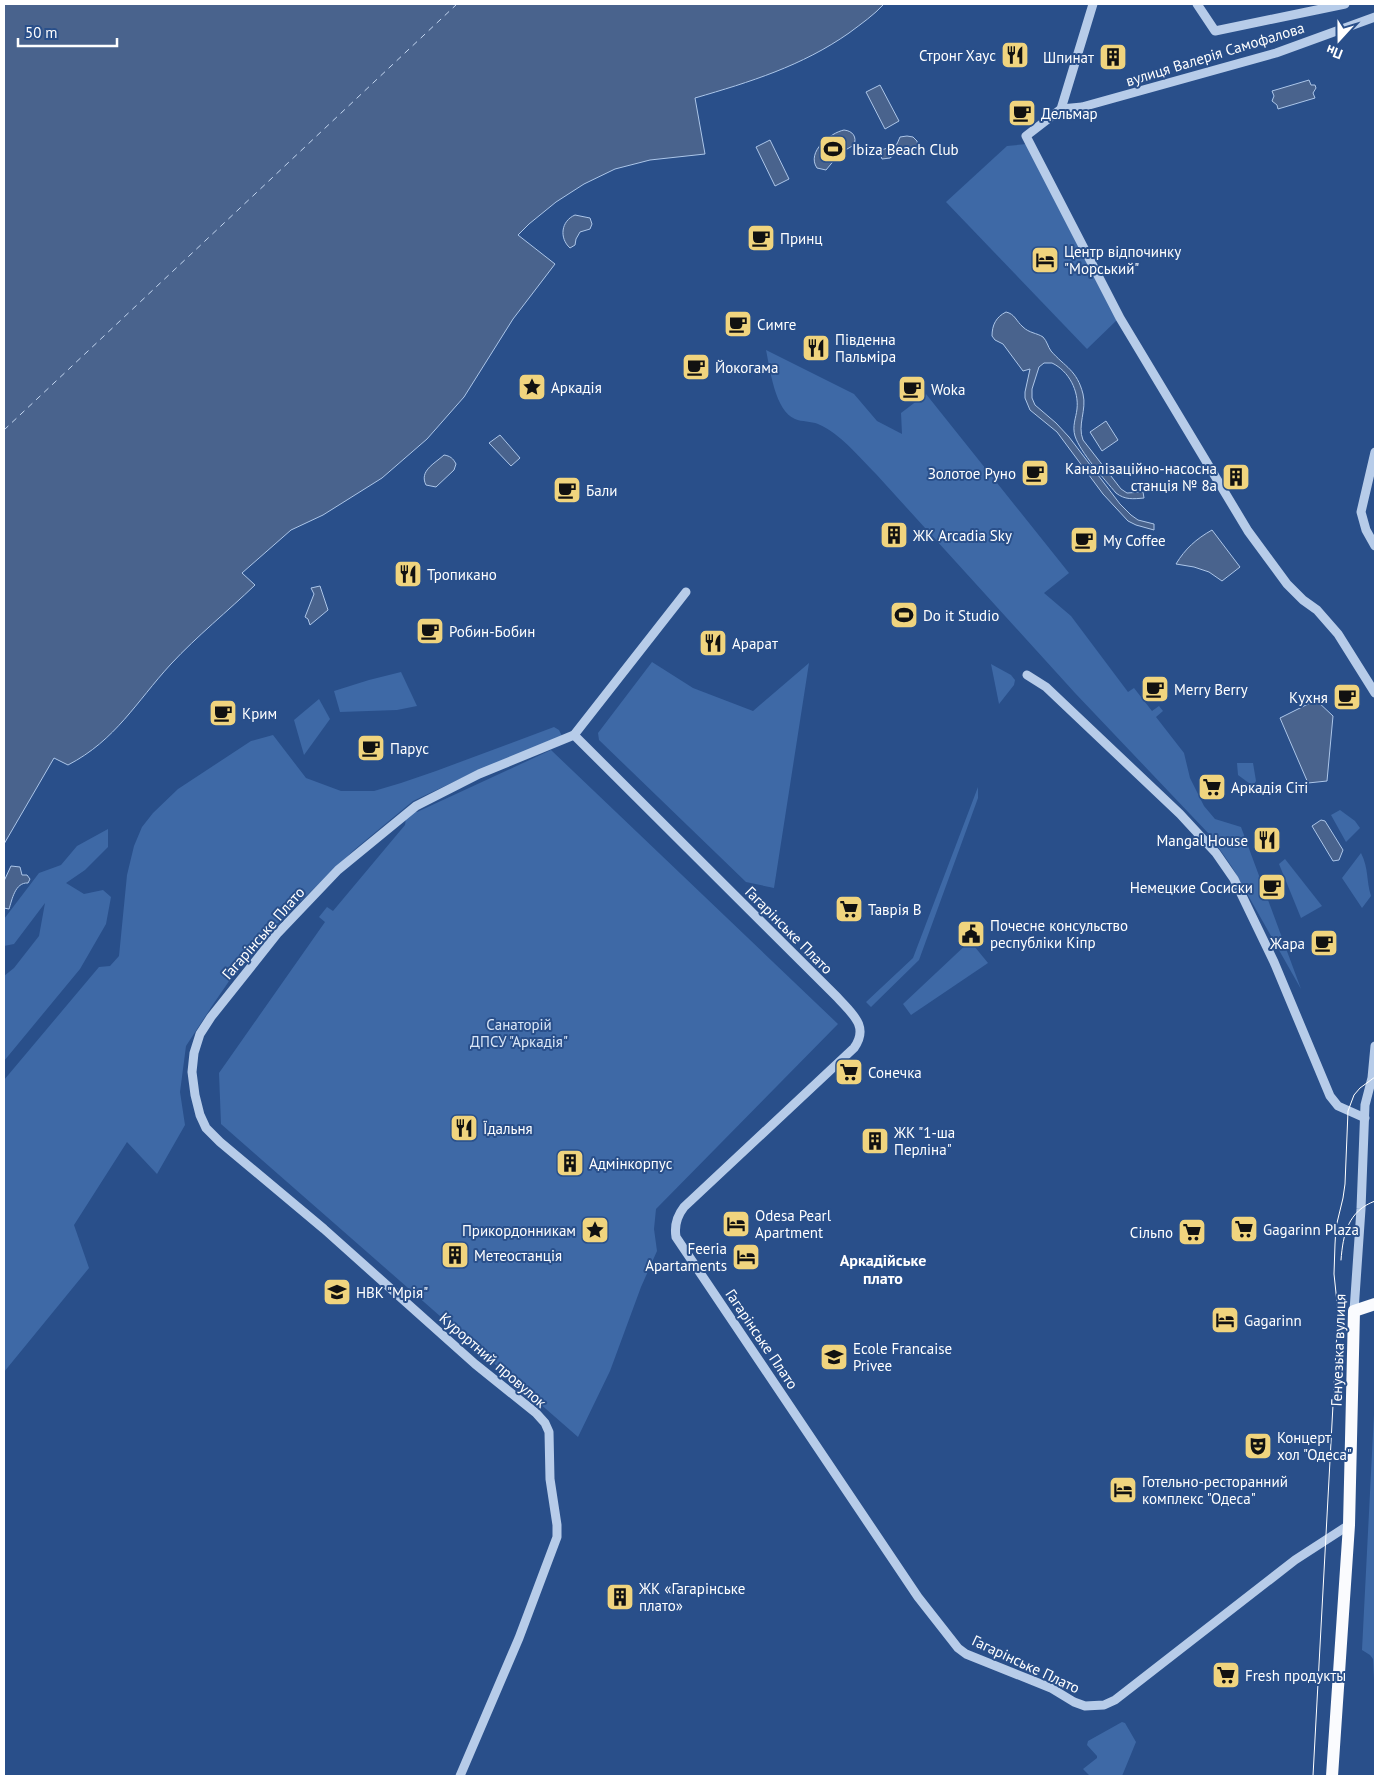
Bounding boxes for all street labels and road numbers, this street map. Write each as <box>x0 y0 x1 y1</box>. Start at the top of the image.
street label: вулиця Валерія Самофалова <box>1123 18 1307 90</box>
street label: Гагарінське Плато <box>741 882 837 978</box>
street label: Гагарінське Плато <box>218 883 308 983</box>
street label: Гагарінське Плато <box>722 1285 802 1393</box>
street label: Генуезька вулиця <box>1327 1293 1349 1407</box>
street label: Курортний провулок <box>436 1308 551 1412</box>
street label: Гагарінське Плато <box>969 1631 1083 1697</box>

